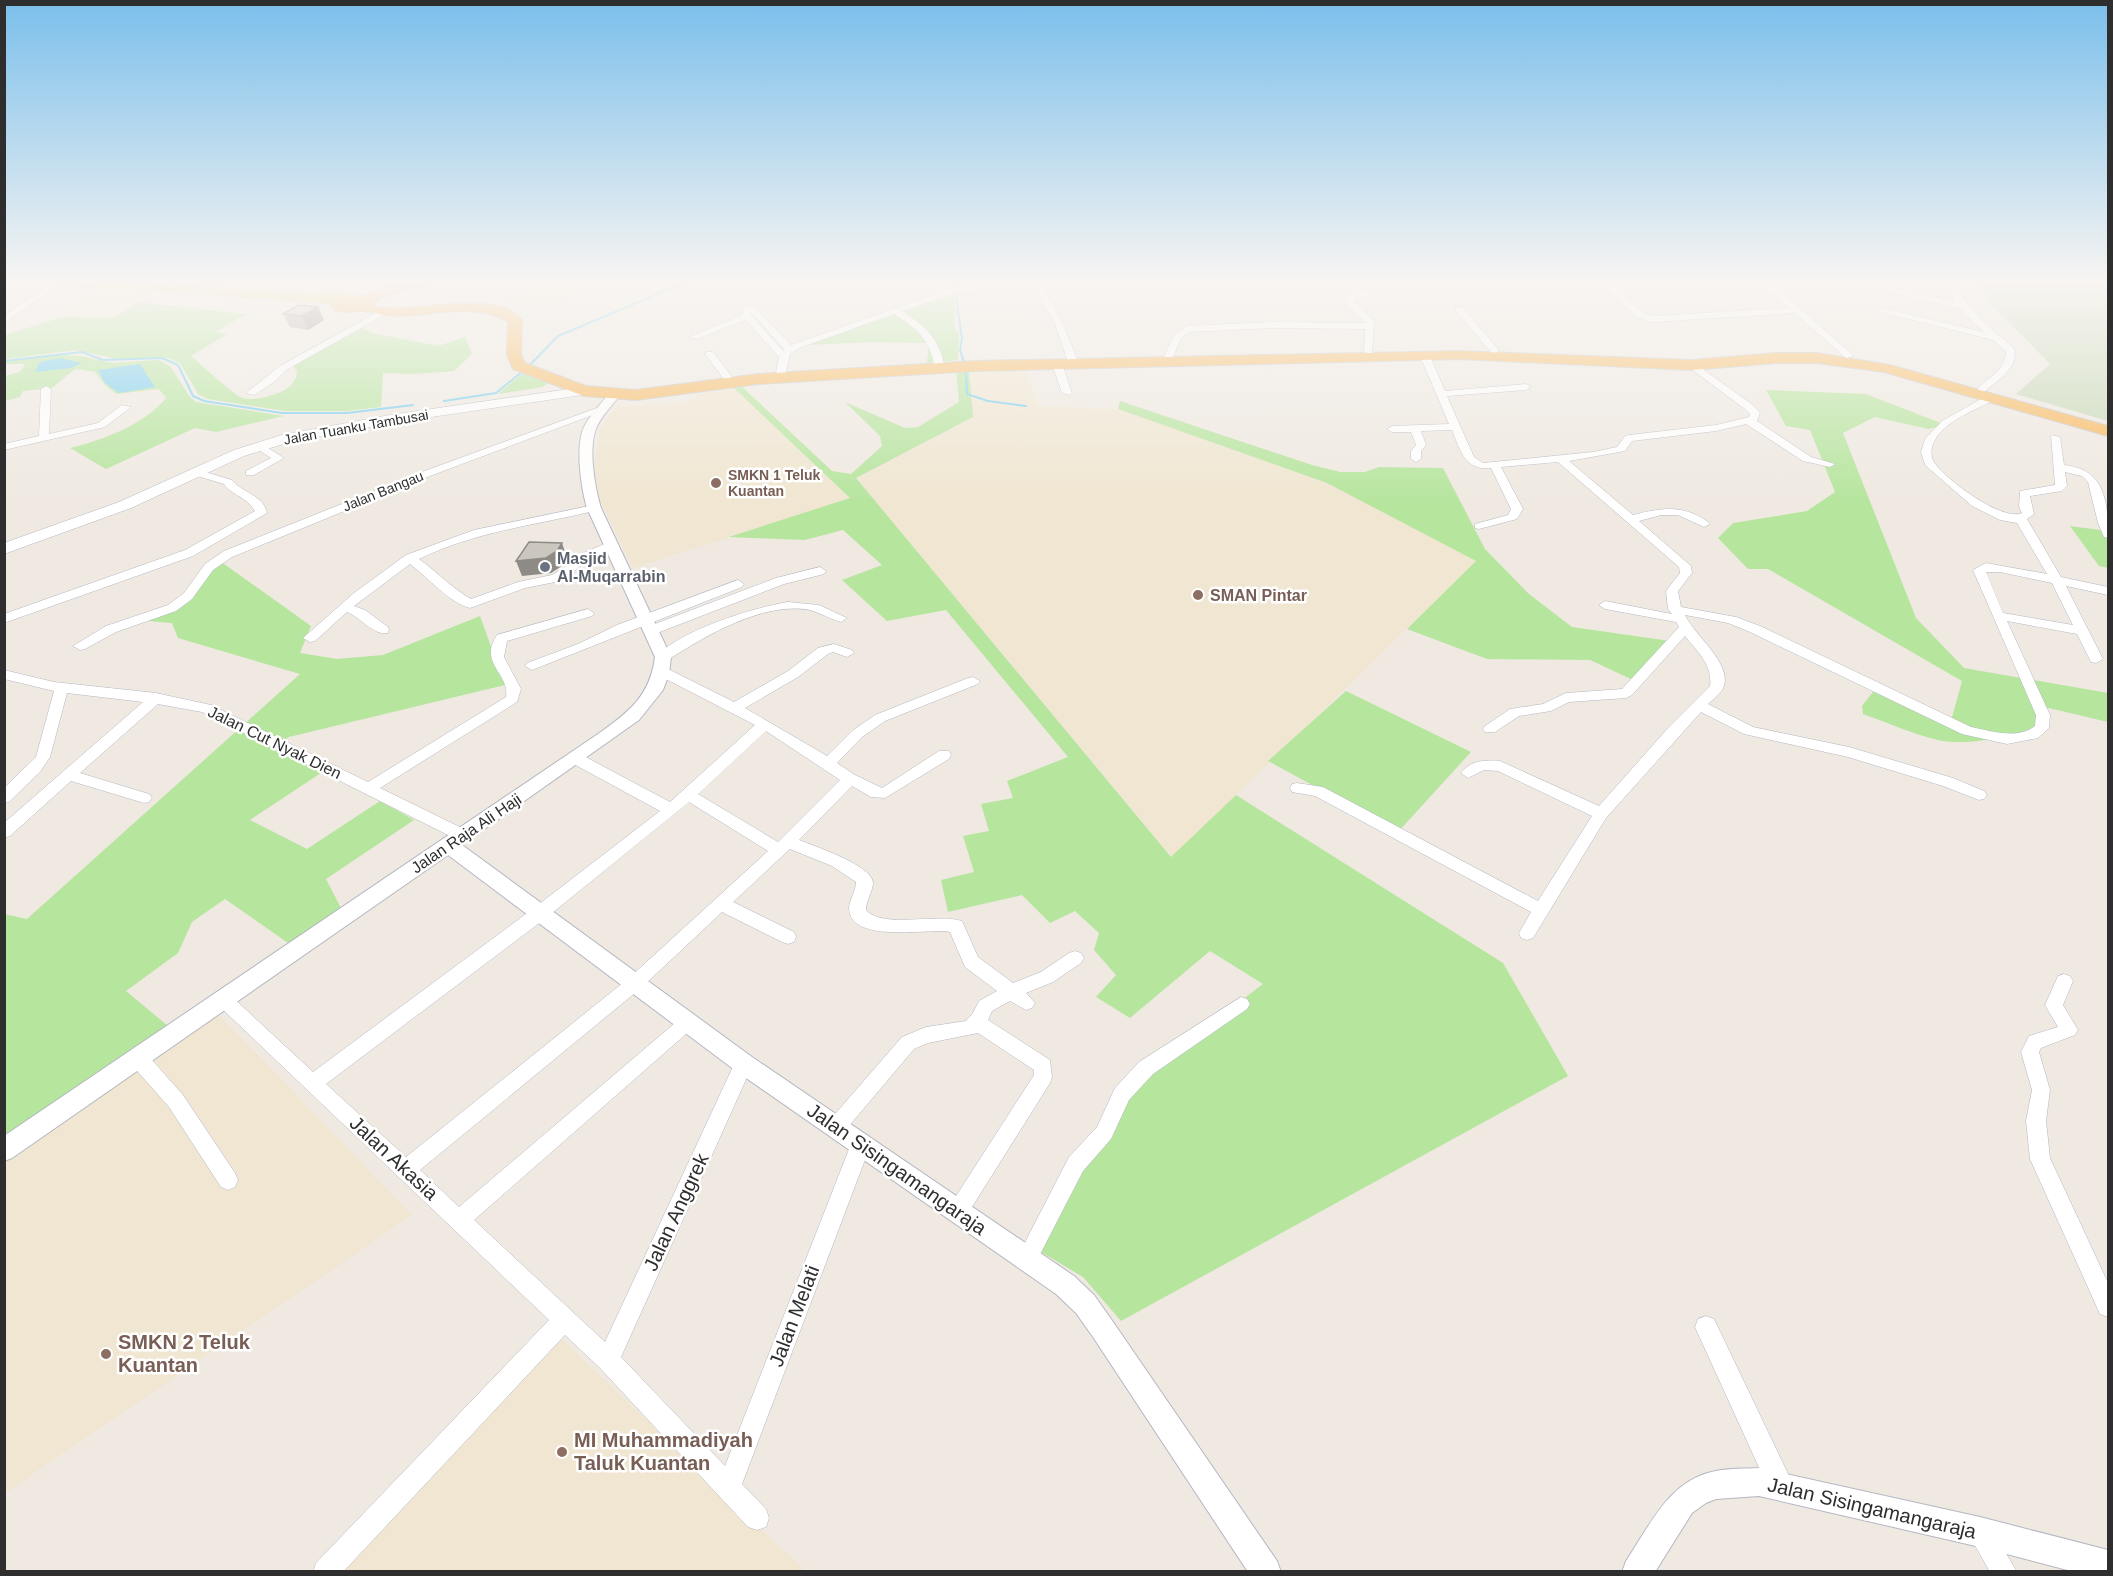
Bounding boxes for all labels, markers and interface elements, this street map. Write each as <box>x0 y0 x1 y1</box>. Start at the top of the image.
street label: Jalan Tuanku Tambusai <box>282 406 430 448</box>
place label: SMKN 1 Teluk Kuantan <box>728 467 821 499</box>
street label: Jalan Bangau <box>340 468 426 514</box>
marker: SMKN 1 Teluk Kuantan <box>709 476 723 490</box>
place label: Masjid Al-Muqarrabin <box>557 550 665 585</box>
marker: Masjid Al-Muqarrabin <box>538 560 552 574</box>
place label: SMAN Pintar <box>1210 587 1307 604</box>
marker: SMAN Pintar <box>1191 588 1205 602</box>
street label: Jalan Cut Nyak Dien <box>206 703 344 782</box>
street label: Jalan Raja Ali Haji <box>408 790 524 877</box>
street label: Jalan Sisingamangaraja <box>803 1099 991 1240</box>
street label: Jalan Akasia <box>345 1112 443 1205</box>
street label: Jalan Anggrek <box>639 1149 713 1274</box>
street label: Jalan Melati <box>765 1262 823 1370</box>
place label: SMKN 2 Teluk Kuantan <box>118 1331 251 1376</box>
marker: SMKN 2 Teluk Kuantan <box>99 1347 113 1361</box>
place label: MI Muhammadiyah Taluk Kuantan <box>574 1429 753 1474</box>
marker: MI Muhammadiyah Taluk Kuantan <box>555 1445 569 1459</box>
street label: Jalan Sisingamangaraja <box>1766 1473 1979 1543</box>

